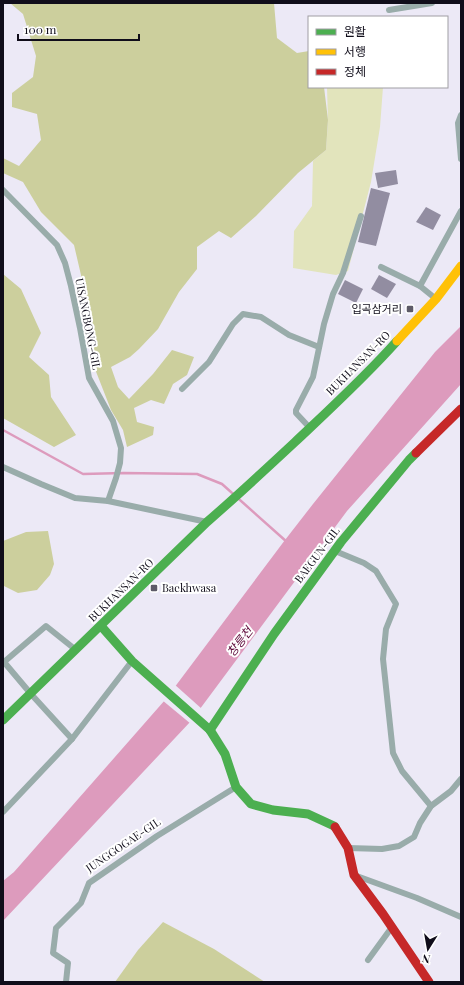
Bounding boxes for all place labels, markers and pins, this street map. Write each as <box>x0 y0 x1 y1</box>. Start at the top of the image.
place label: 입곡삼거리 <box>351 301 402 316</box>
marker: 입곡삼거리 <box>405 304 415 314</box>
place label: Baekhwasa <box>162 580 217 595</box>
marker: Baekhwasa <box>149 583 159 593</box>

